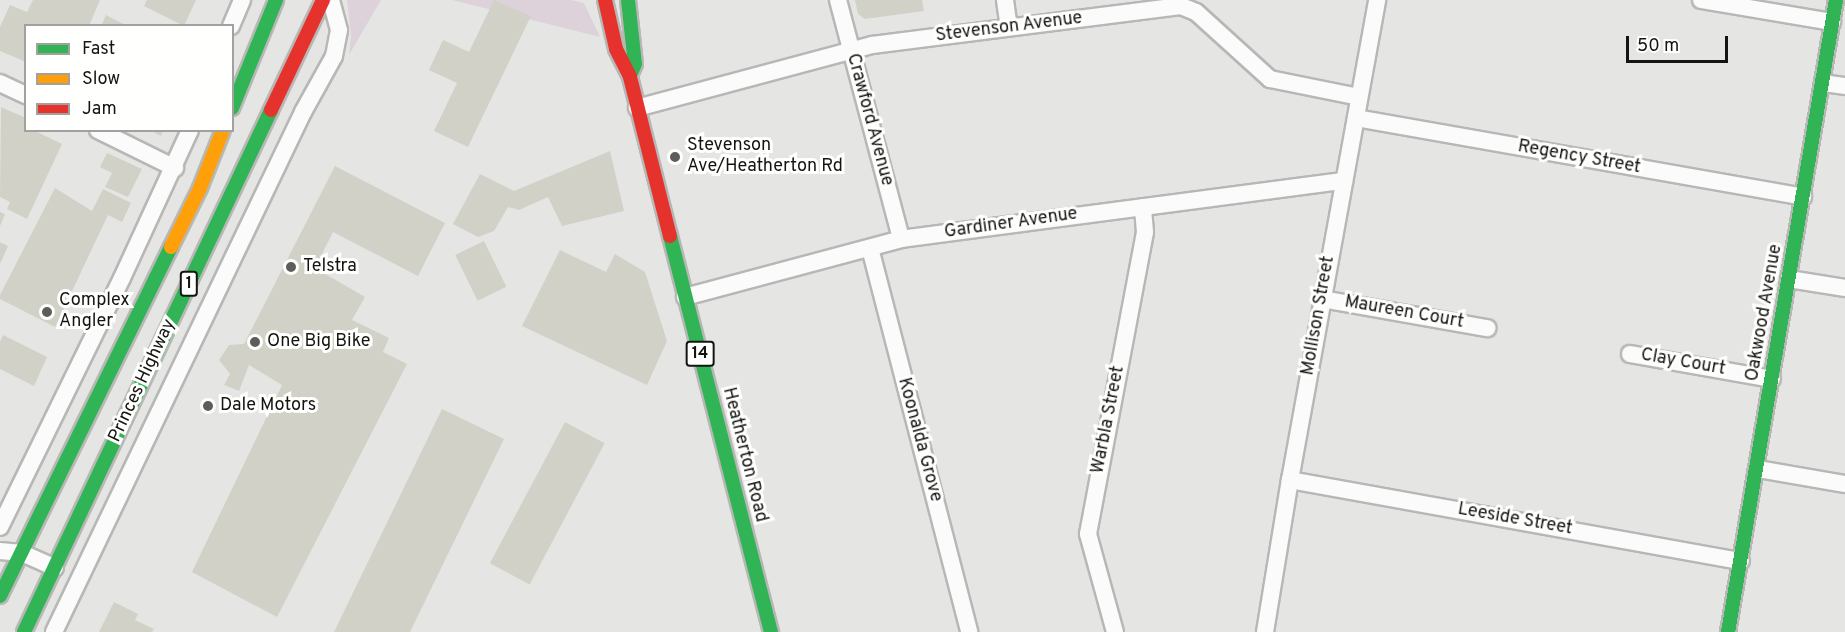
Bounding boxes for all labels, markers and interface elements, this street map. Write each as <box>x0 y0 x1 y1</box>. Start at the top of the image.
street label: Stevenson Avenue <box>934 8 1084 48</box>
legend <box>24 24 234 132</box>
scale bar <box>1629 24 1731 62</box>
text: 50 m <box>1637 35 1679 58</box>
text: Fast <box>82 38 115 61</box>
street label: Crawford Avenue <box>841 51 897 189</box>
text: Slow <box>82 68 120 91</box>
text: Jam <box>82 98 117 121</box>
place label: Stevenson Ave/Heatherton Rd <box>687 136 843 178</box>
street label: Regency Street <box>1516 137 1642 179</box>
marker: Stevenson Ave/Heatherton Rd <box>668 150 682 164</box>
street label: Gardiner Avenue <box>943 204 1079 244</box>
street label: Oakwood Avenue <box>1742 242 1788 384</box>
street label: Mollison Street <box>1298 255 1340 377</box>
place label: Telstra <box>303 256 357 278</box>
marker: Telstra <box>284 260 298 274</box>
road number: 1 <box>178 271 200 297</box>
place label: Complex Angler <box>59 291 130 334</box>
street label: Maureen Court <box>1343 292 1465 334</box>
marker: Complex Angler <box>40 305 54 319</box>
street label: Princes Highway <box>105 316 181 446</box>
place label: One Big Bike <box>267 331 370 353</box>
marker: One Big Bike <box>248 335 262 349</box>
road number: 14 <box>685 341 715 367</box>
street label: Clay Court <box>1639 345 1727 381</box>
street label: Warbla Street <box>1088 364 1130 476</box>
street label: Koonalda Grove <box>892 376 946 504</box>
street label: Heatherton Road <box>717 385 771 525</box>
place label: Dale Motors <box>220 395 316 417</box>
marker: Dale Motors <box>201 399 215 413</box>
street label: Leeside Street <box>1456 499 1574 541</box>

